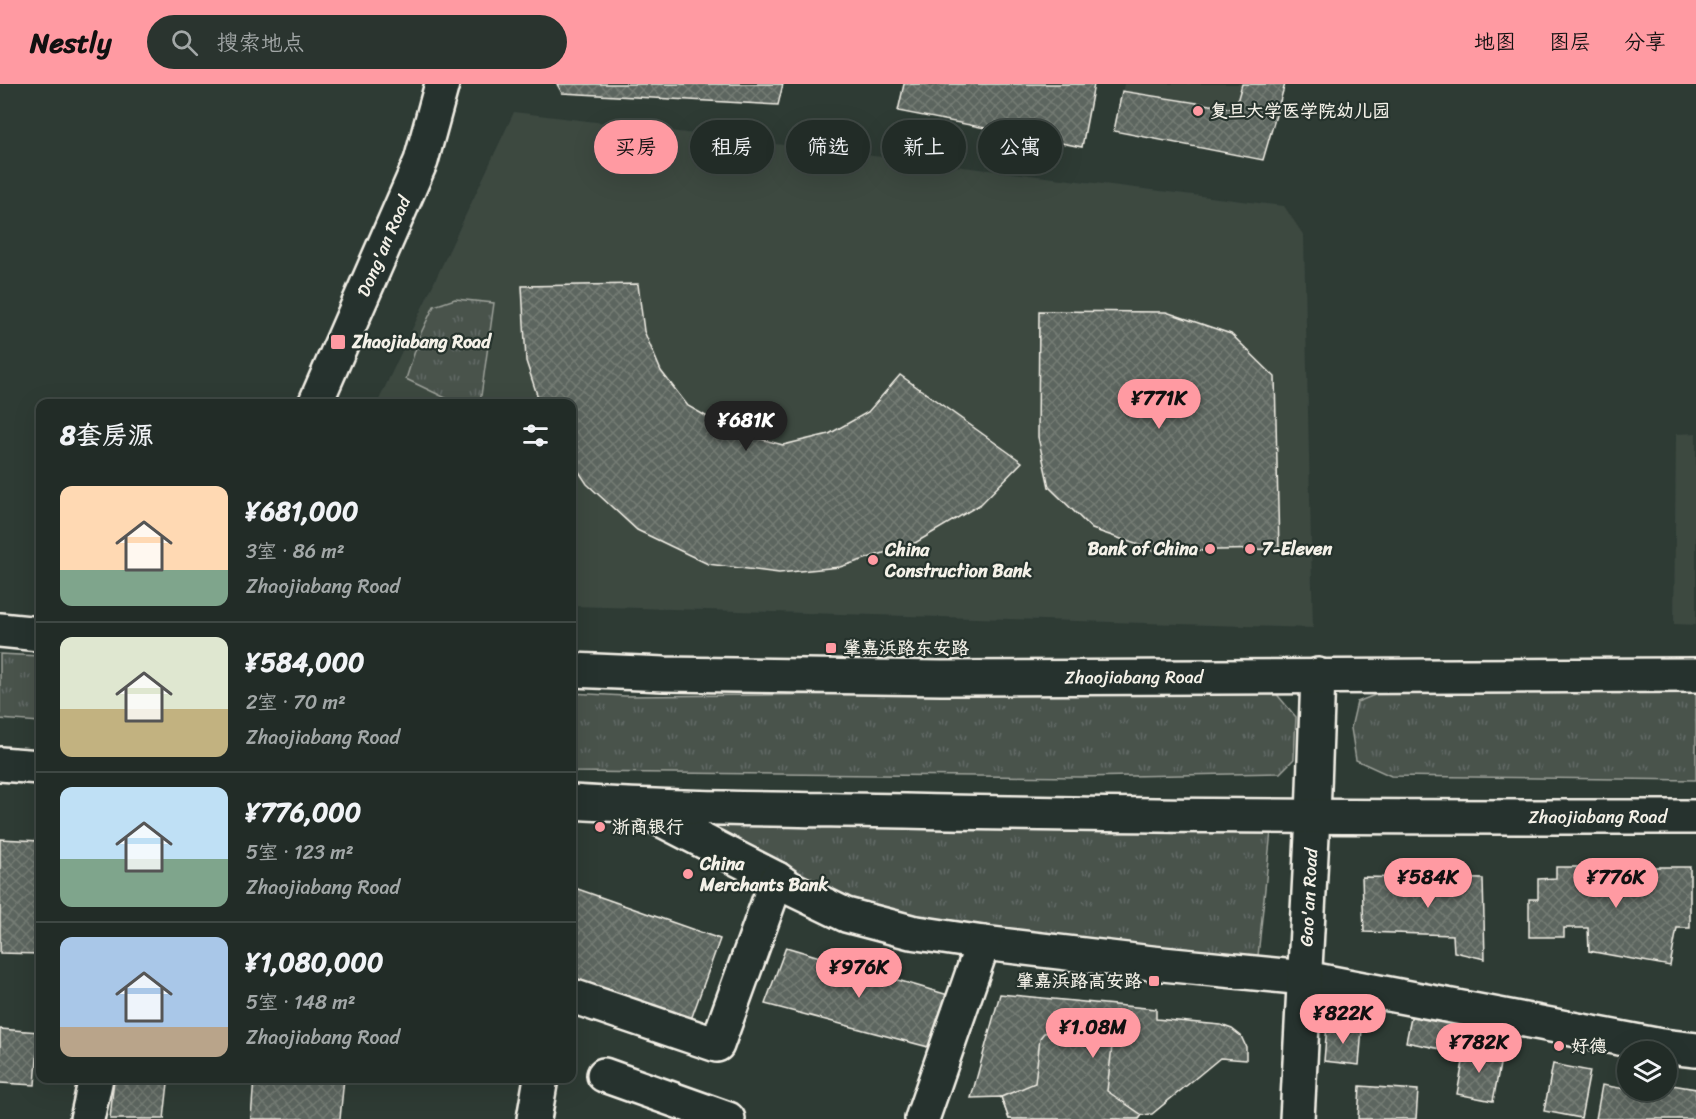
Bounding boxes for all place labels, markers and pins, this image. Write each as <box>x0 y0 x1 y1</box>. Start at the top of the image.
place label: 复旦大学医学院幼儿园 <box>1210 95 1390 127</box>
marker: 复旦大学医学院幼儿园 <box>1191 104 1205 118</box>
place label: Zhaojiabang Road <box>351 326 492 358</box>
marker: Zhaojiabang Road <box>329 333 347 351</box>
pin: ¥771K <box>1117 379 1201 430</box>
pin: ¥681K <box>704 401 788 452</box>
place label: Bank of China <box>1088 533 1198 565</box>
place label: 7-Eleven <box>1262 533 1333 565</box>
place label: China Construction Bank <box>884 534 1032 587</box>
marker: Bank of China <box>1203 542 1217 556</box>
marker: 7-Eleven <box>1243 542 1257 556</box>
marker: China Construction Bank <box>866 553 880 567</box>
place label: 肇嘉浜路东安路 <box>843 632 969 664</box>
marker: 肇嘉浜路东安路 <box>824 641 838 655</box>
place label: 浙商银行 <box>612 811 684 843</box>
marker: 浙商银行 <box>593 820 607 834</box>
place label: China Merchants Bank <box>699 848 828 901</box>
pin: ¥584K <box>1386 858 1470 909</box>
pin: ¥776K <box>1574 858 1658 909</box>
marker: China Merchants Bank <box>681 867 695 881</box>
pin: ¥976K <box>817 948 901 999</box>
place label: 肇嘉浜路高安路 <box>1016 965 1142 997</box>
marker: 肇嘉浜路高安路 <box>1147 974 1161 988</box>
pin: ¥822K <box>1301 994 1385 1045</box>
pin: ¥1.08M <box>1044 1008 1142 1059</box>
pin: ¥782K <box>1437 1023 1521 1074</box>
place label: 好德 <box>1571 1030 1607 1062</box>
marker: 好德 <box>1552 1039 1566 1053</box>

